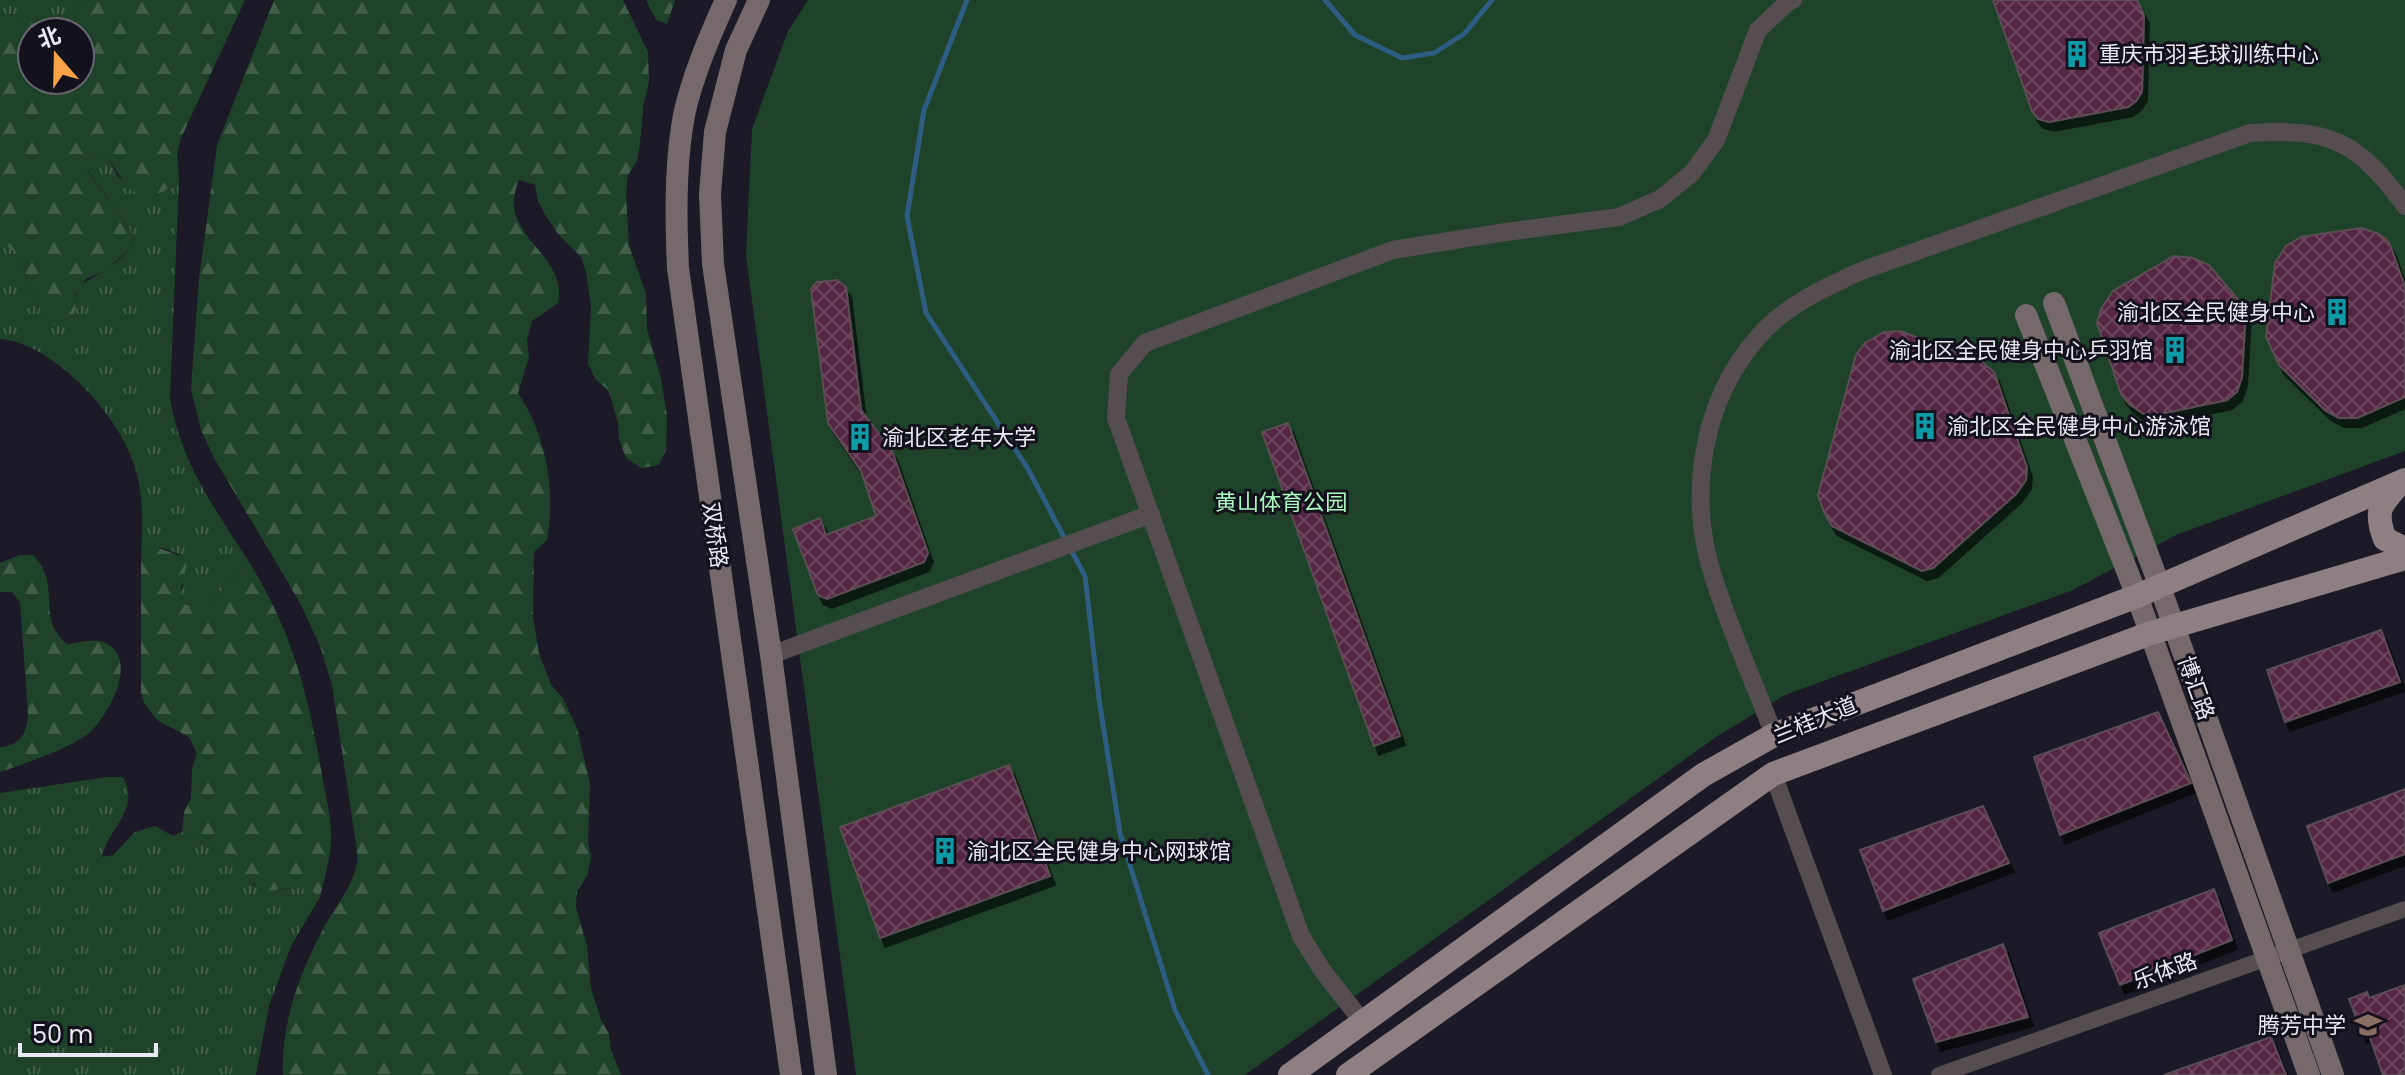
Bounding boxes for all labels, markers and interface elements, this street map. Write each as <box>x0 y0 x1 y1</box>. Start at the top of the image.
north arrow <box>16 16 96 96</box>
text: 北 <box>34 19 65 56</box>
building icon: 重庆市羽毛球训练中心 <box>2062 39 2092 69</box>
place label: 重庆市羽毛球训练中心 <box>2099 39 2319 70</box>
place label: 渝北区全民健身中心 <box>2117 297 2315 328</box>
building icon: 渝北区全民健身中心 <box>2322 297 2352 327</box>
place label: 渝北区全民健身中心乒羽馆 <box>1889 335 2153 366</box>
building icon: 渝北区全民健身中心乒羽馆 <box>2160 335 2190 365</box>
building icon: 渝北区全民健身中心游泳馆 <box>1910 411 1940 441</box>
place label: 渝北区全民健身中心游泳馆 <box>1947 411 2211 442</box>
building icon: 渝北区老年大学 <box>845 422 875 452</box>
place label: 渝北区老年大学 <box>882 422 1036 453</box>
park label: 黄山体育公园 <box>1215 487 1347 518</box>
street label: 双桥路 <box>695 500 735 570</box>
street label: 博汇路 <box>2170 652 2222 724</box>
street label: 兰桂大道 <box>1768 689 1862 751</box>
building icon: 渝北区全民健身中心网球馆 <box>930 836 960 866</box>
place label: 渝北区全民健身中心网球馆 <box>967 836 1231 867</box>
street label: 乐体路 <box>2129 945 2201 997</box>
scale bar <box>20 1007 156 1057</box>
place label: 腾芳中学 <box>2258 1010 2346 1041</box>
school or university icon: 腾芳中学 <box>2353 1010 2383 1040</box>
text: 50 m <box>32 1018 93 1051</box>

